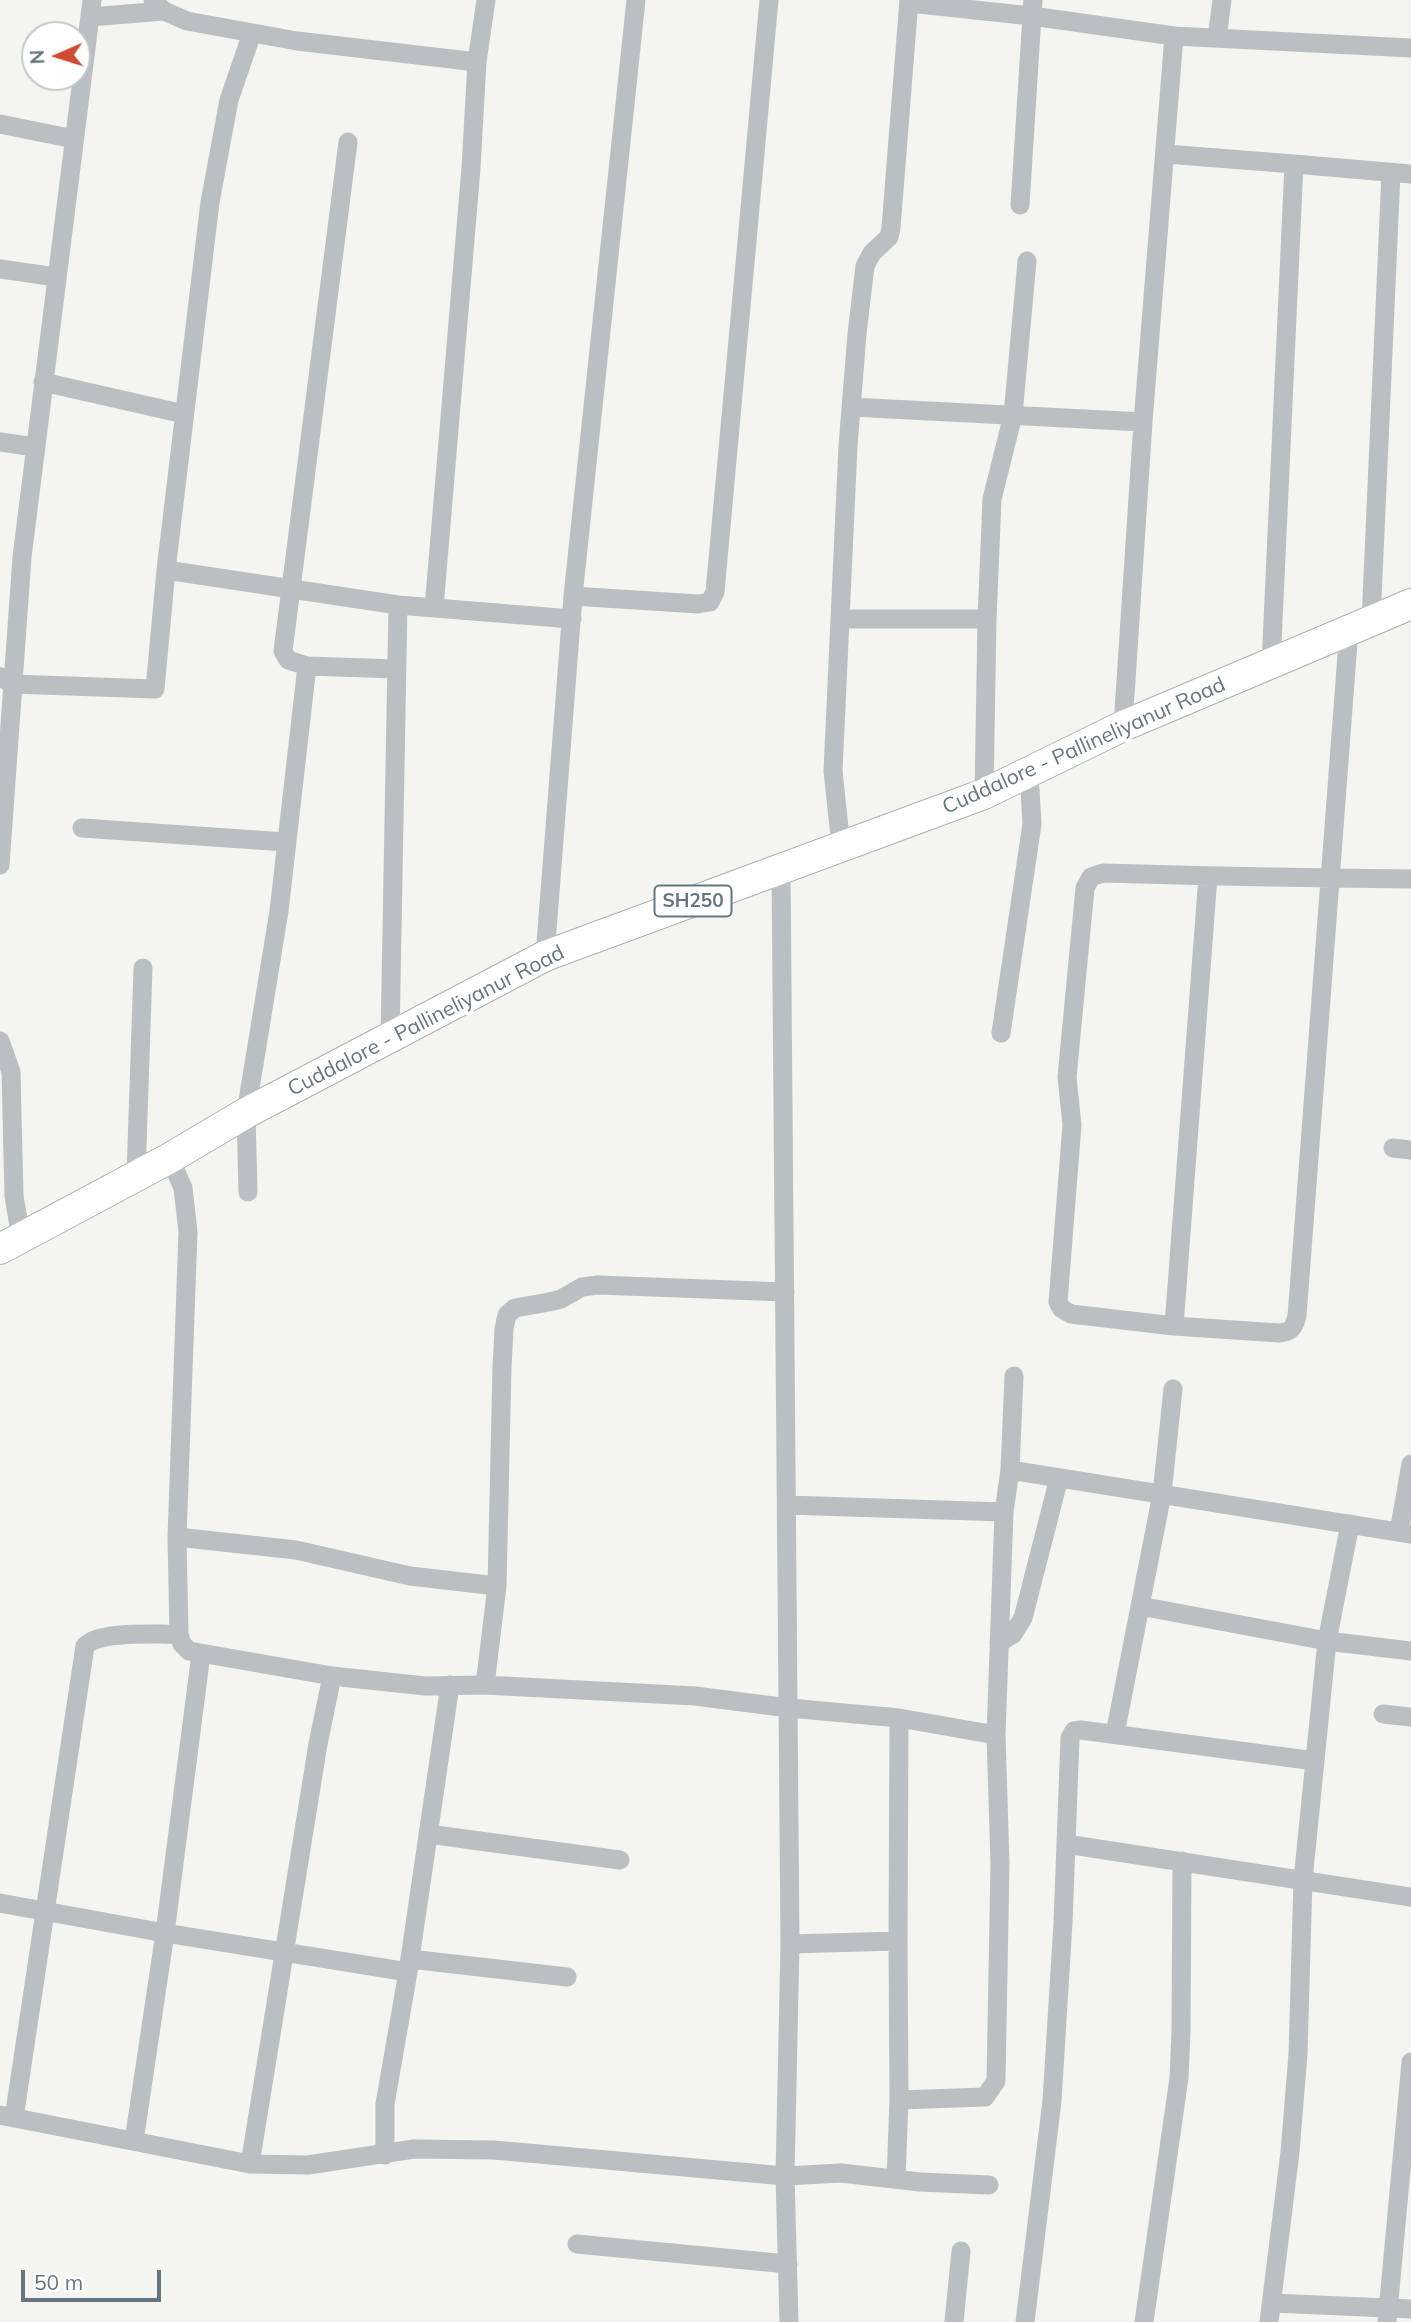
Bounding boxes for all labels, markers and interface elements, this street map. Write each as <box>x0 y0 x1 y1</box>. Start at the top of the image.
north arrow <box>21 21 91 91</box>
text: N <box>25 49 49 65</box>
street label: Cuddalore - Pallineliyanur Road <box>939 672 1229 820</box>
road number: SH250 <box>654 886 732 917</box>
street label: Cuddalore - Pallineliyanur Road <box>284 940 568 1102</box>
scale bar <box>24 2256 164 2300</box>
text: 50 m <box>34 2269 83 2295</box>

